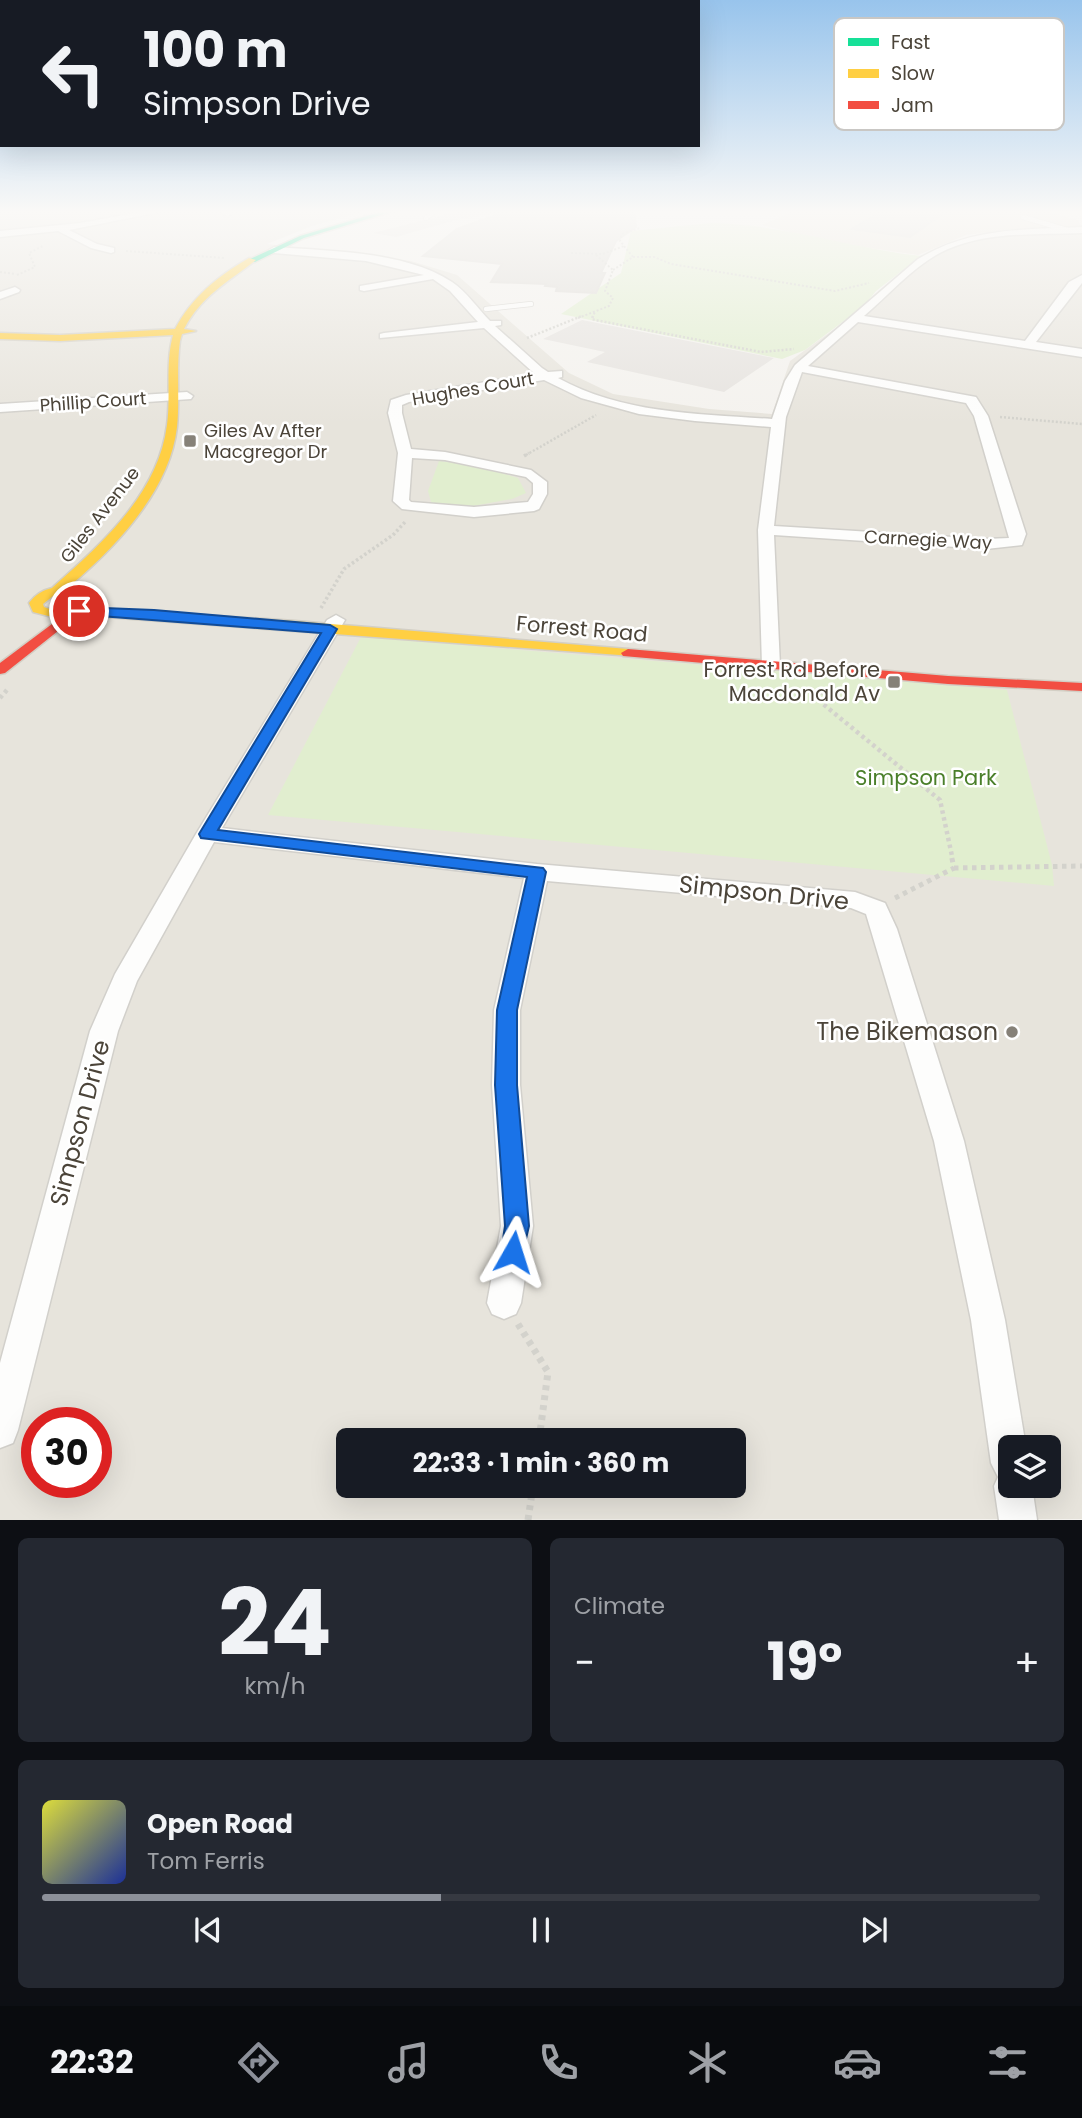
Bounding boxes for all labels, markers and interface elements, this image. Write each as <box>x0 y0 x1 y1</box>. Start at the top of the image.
text: 100 m <box>143 16 288 84</box>
legend <box>834 18 1064 130</box>
icon: left <box>28 28 119 119</box>
text: Fast <box>891 29 930 56</box>
text: Slow <box>891 60 935 87</box>
text: Simpson Drive <box>143 81 371 126</box>
text: Jam <box>891 92 933 119</box>
street label: Hughes Court <box>410 365 536 412</box>
street label: Phillip Court <box>39 385 147 418</box>
place label: Giles Av After Macgregor Dr <box>204 418 328 464</box>
marker: Giles Av After Macgregor Dr <box>182 433 198 449</box>
street label: Giles Avenue <box>54 461 145 568</box>
street label: Carnegie Way <box>864 524 993 555</box>
pin <box>49 581 109 641</box>
icon: arrive <box>60 592 98 630</box>
street label: Forrest Road <box>515 608 649 649</box>
place label: Forrest Rd Before Macdonald Av <box>703 655 880 708</box>
marker: Forrest Rd Before Macdonald Av <box>886 674 902 690</box>
park label: Simpson Park <box>855 763 997 792</box>
street label: Simpson Drive <box>677 867 851 918</box>
place label: The Bikemason <box>816 1015 998 1048</box>
marker: The Bikemason <box>1004 1024 1020 1040</box>
street label: Simpson Drive <box>41 1036 118 1210</box>
position arrow <box>476 1215 550 1289</box>
speed limit sign: 30 <box>21 1407 112 1498</box>
map controls <box>998 1435 1061 1498</box>
button: layers <box>998 1435 1061 1498</box>
text: 22:33 · 1 min · 360 m <box>413 1445 669 1481</box>
text: 24 <box>218 1559 332 1687</box>
text: Climate <box>574 1590 665 1622</box>
text: 19° <box>767 1625 842 1698</box>
text: − <box>574 1636 595 1689</box>
text: + <box>1014 1636 1040 1689</box>
text: km/h <box>244 1670 306 1702</box>
text: Open Road <box>147 1806 293 1842</box>
text: Tom Ferris <box>147 1845 265 1877</box>
icon: previous <box>189 1911 227 1949</box>
icon: pause <box>522 1911 560 1949</box>
icon: next <box>855 1911 893 1949</box>
icon: directions <box>234 2038 283 2087</box>
icon: music <box>384 2038 433 2087</box>
icon: phone <box>534 2038 583 2087</box>
icon: climate <box>683 2038 732 2087</box>
icon: car <box>833 2038 882 2087</box>
icon: filters <box>983 2038 1032 2087</box>
text: 22:32 <box>50 2039 134 2084</box>

